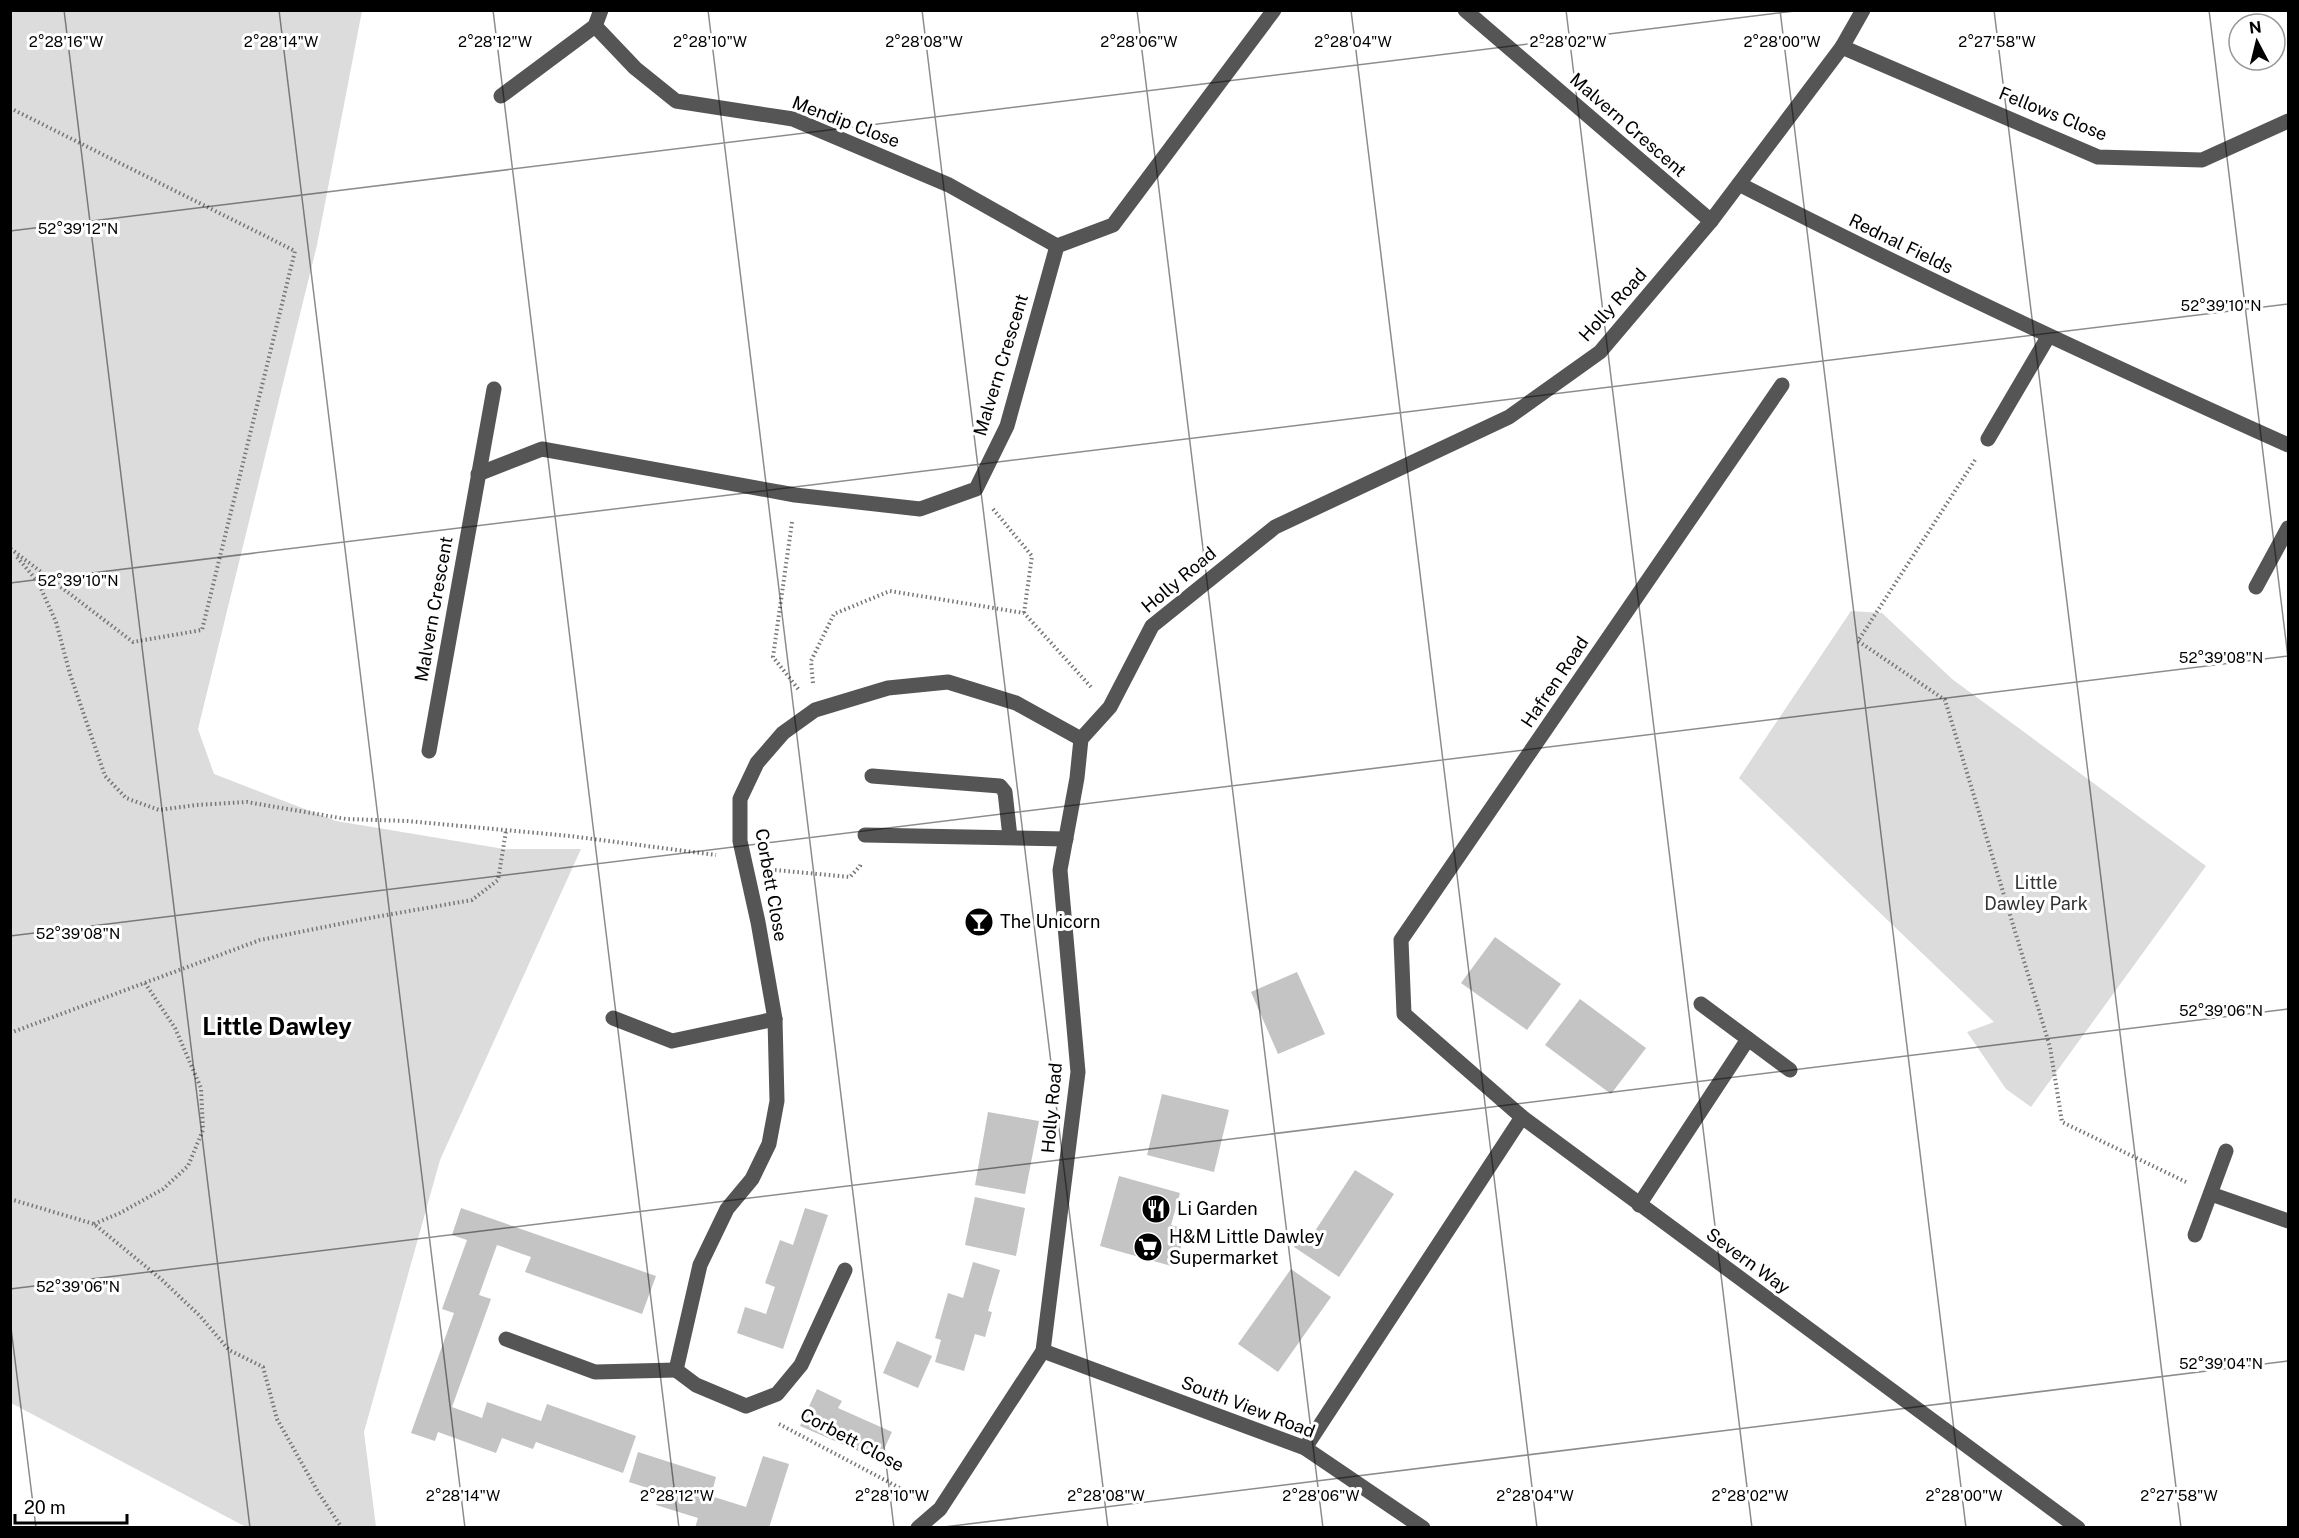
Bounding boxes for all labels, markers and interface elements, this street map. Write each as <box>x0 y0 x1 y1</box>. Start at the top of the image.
north arrow <box>2227 12 2287 72</box>
text: N <box>2248 17 2263 38</box>
text: 2°28'16"W <box>29 33 103 50</box>
text: 2°28'14"W <box>244 33 318 50</box>
text: 2°28'12"W <box>458 33 532 50</box>
text: 2°28'10"W <box>673 33 747 50</box>
text: 2°28'08"W <box>885 33 963 50</box>
text: 2°28'06"W <box>1100 33 1178 50</box>
text: 2°28'04"W <box>1314 33 1392 50</box>
text: 2°28'02"W <box>1529 33 1607 50</box>
text: 2°28'00"W <box>1743 33 1821 50</box>
text: 2°27'58"W <box>1958 33 2036 50</box>
street label: Malvern Crescent <box>1566 68 1691 181</box>
street label: Fellows Close <box>1996 82 2110 145</box>
street label: Mendip Close <box>789 91 903 152</box>
street label: Rednal Fields <box>1846 209 1957 278</box>
text: 52°39'12"N <box>38 220 118 237</box>
street label: Holly Road <box>1574 264 1651 345</box>
street label: Malvern Crescent <box>969 291 1032 438</box>
text: 52°39'10"N <box>2181 297 2261 314</box>
street label: Malvern Crescent <box>410 535 457 683</box>
street label: Holly Road <box>1137 542 1220 617</box>
text: 52°39'10"N <box>38 572 118 589</box>
street label: Hafren Road <box>1517 632 1593 731</box>
text: 52°39'08"N <box>2179 649 2263 666</box>
street label: Corbett Close <box>751 827 792 943</box>
park label: Little Dawley Park <box>1984 872 2088 914</box>
bar icon: The Unicorn <box>963 906 995 938</box>
place label: The Unicorn <box>1000 911 1100 932</box>
text: 52°39'08"N <box>36 925 120 942</box>
text: 52°39'06"N <box>2179 1002 2263 1019</box>
district label: Little Dawley <box>202 1012 352 1040</box>
street label: Holly Road <box>1037 1062 1066 1154</box>
restaurant icon: Li Garden <box>1140 1193 1172 1225</box>
place label: Li Garden <box>1177 1198 1258 1219</box>
street label: Severn Way <box>1702 1223 1794 1298</box>
place label: H&M Little Dawley Supermarket <box>1169 1226 1325 1268</box>
supermarket icon: H&M Little Dawley Supermarket <box>1132 1231 1164 1263</box>
text: 52°39'06"N <box>36 1278 120 1295</box>
text: 52°39'04"N <box>2179 1355 2263 1372</box>
street label: South View Road <box>1178 1371 1318 1442</box>
street label: Corbett Close <box>797 1403 908 1476</box>
scale bar <box>15 1487 128 1525</box>
text: 2°28'14"W <box>426 1487 500 1504</box>
text: 2°28'12"W <box>640 1487 714 1504</box>
text: 2°28'10"W <box>855 1487 929 1504</box>
text: 2°28'08"W <box>1067 1487 1145 1504</box>
text: 2°28'06"W <box>1282 1487 1360 1504</box>
text: 2°28'04"W <box>1496 1487 1574 1504</box>
text: 2°28'02"W <box>1711 1487 1789 1504</box>
text: 2°28'00"W <box>1925 1487 2003 1504</box>
text: 2°27'58"W <box>2140 1487 2218 1504</box>
text: 20 m <box>24 1497 66 1518</box>

